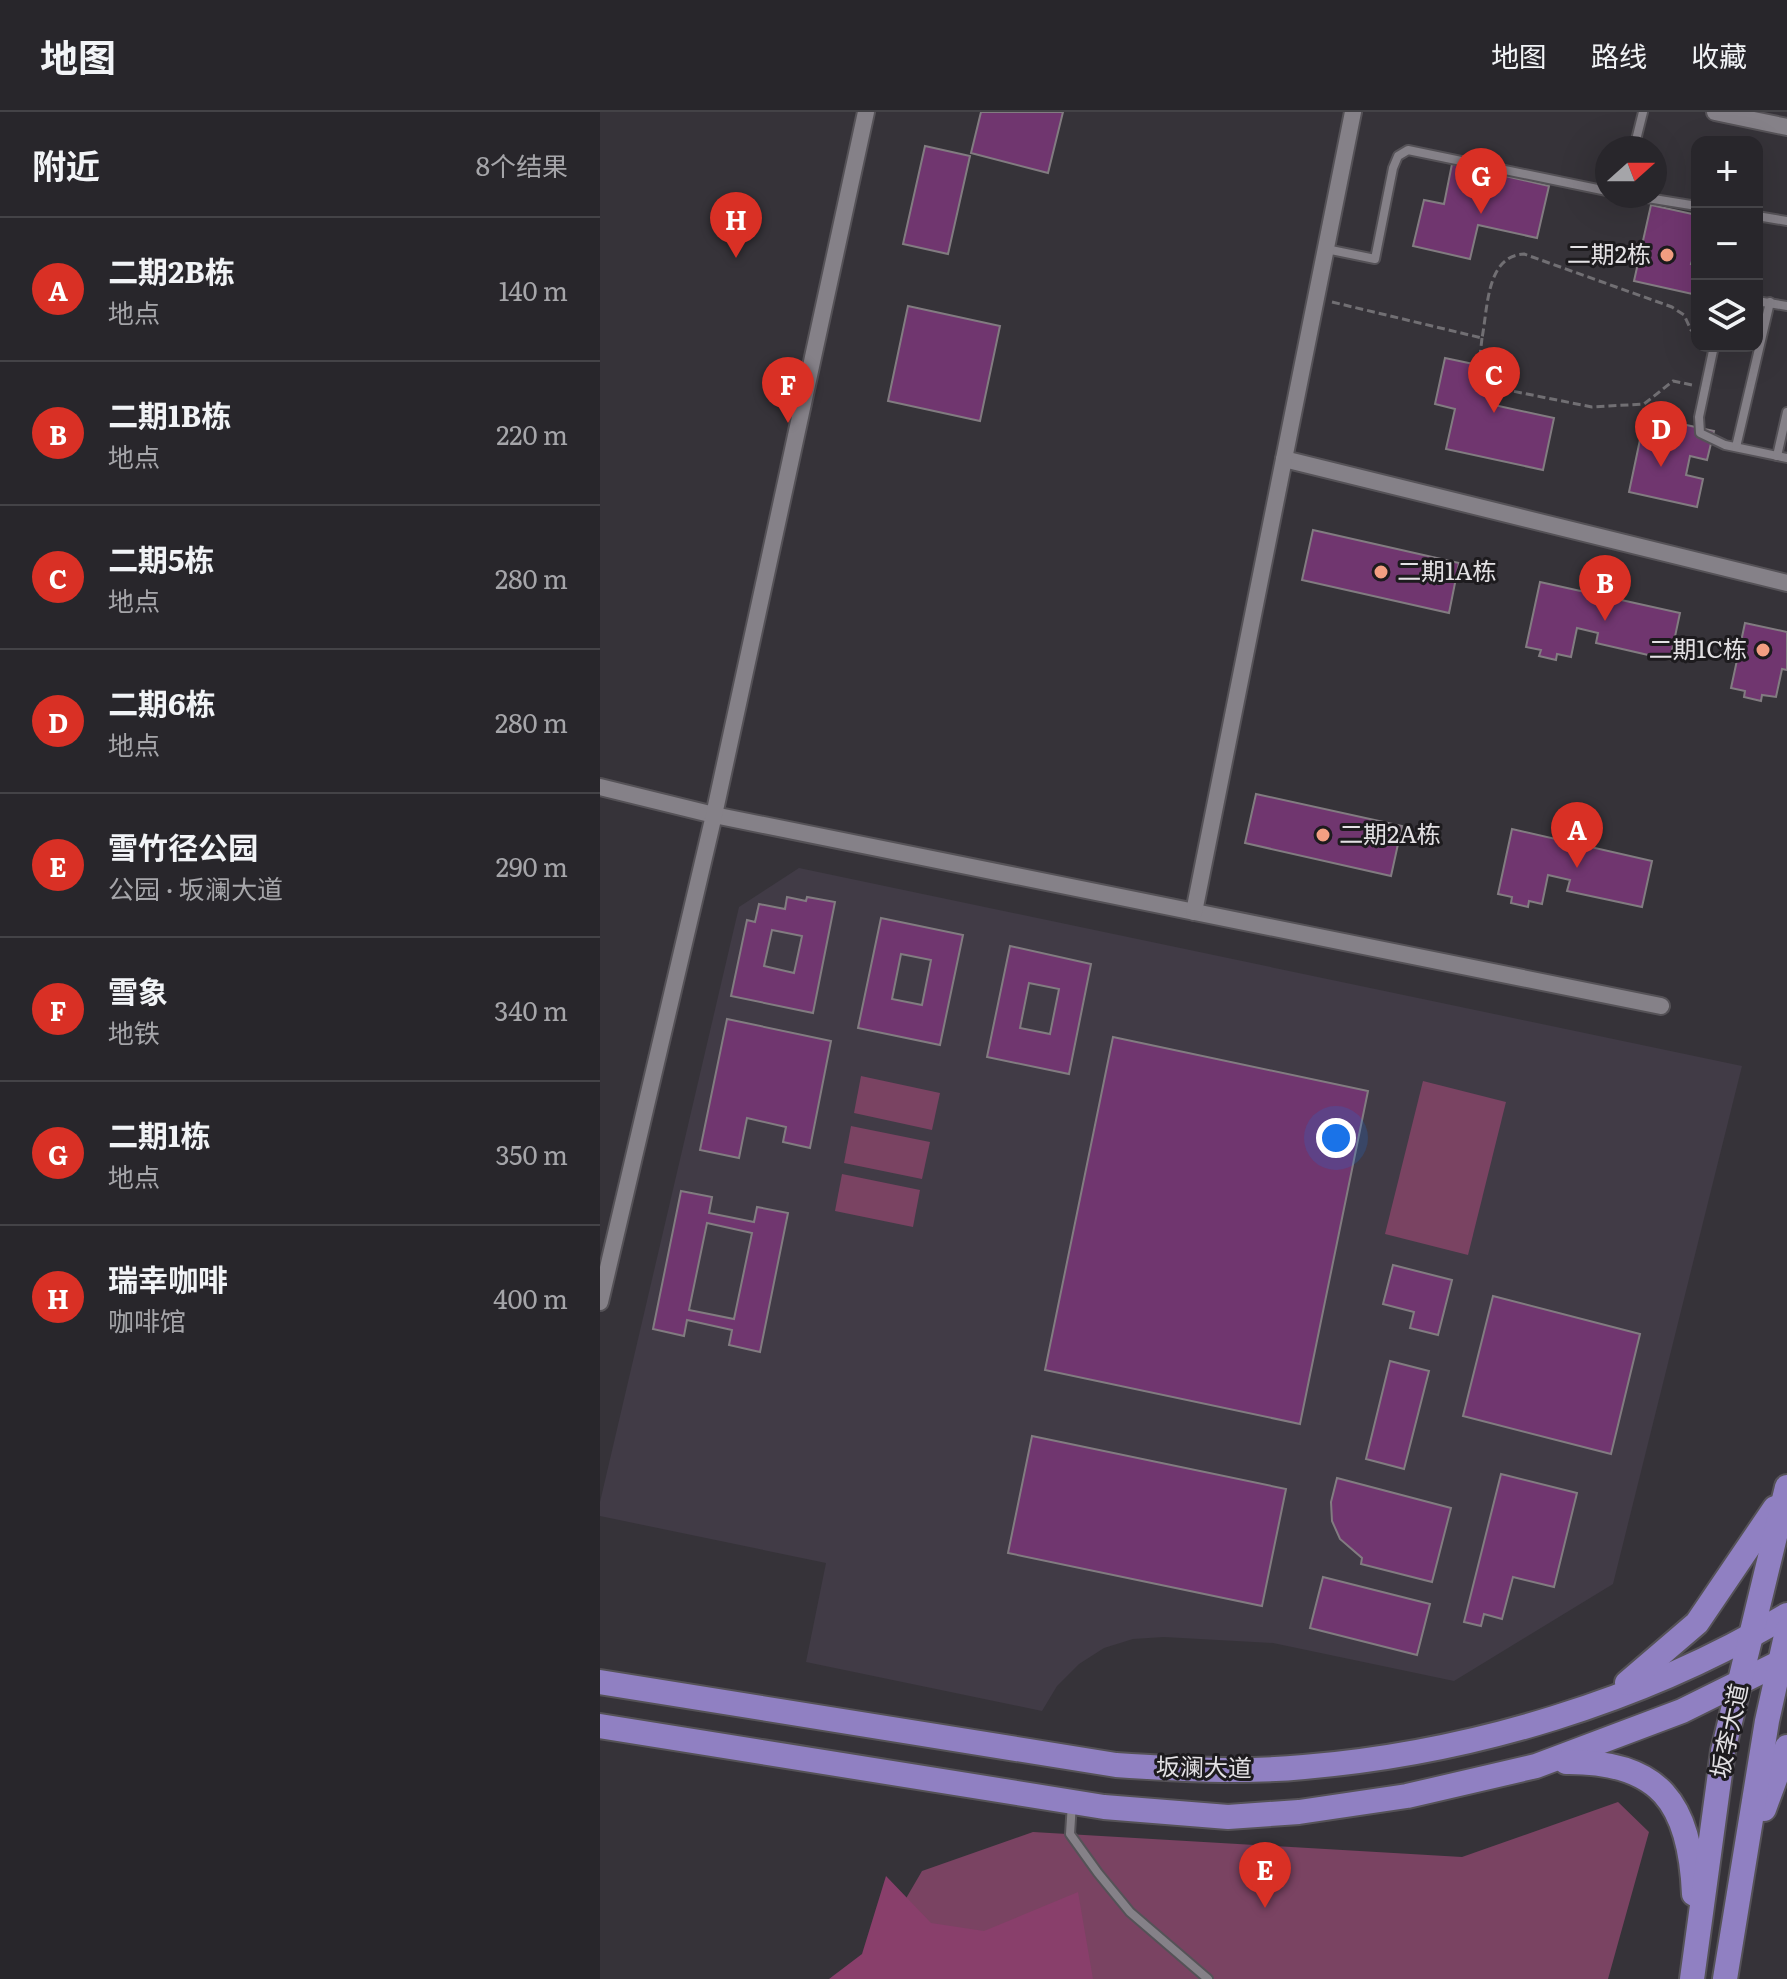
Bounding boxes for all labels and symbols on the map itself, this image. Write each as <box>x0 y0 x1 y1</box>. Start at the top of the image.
north arrow <box>1595 136 1667 208</box>
pin: G <box>1455 148 1507 214</box>
pin: H <box>710 192 762 258</box>
place label: 二期2栋 <box>1567 235 1651 270</box>
marker: 二期2栋 <box>1658 246 1676 264</box>
pin: C <box>1468 347 1520 413</box>
pin: F <box>762 357 814 423</box>
pin: D <box>1635 401 1687 467</box>
place label: 二期1A栋 <box>1397 552 1496 587</box>
pin: B <box>1579 555 1631 621</box>
marker: 二期1A栋 <box>1372 563 1390 581</box>
place label: 二期1C栋 <box>1648 630 1747 665</box>
marker: 二期1C栋 <box>1754 641 1772 659</box>
pin: A <box>1551 802 1603 868</box>
place label: 二期2A栋 <box>1339 815 1441 850</box>
marker: 二期2A栋 <box>1314 826 1332 844</box>
your location <box>1316 1118 1356 1158</box>
street label: 坂李大道 <box>1700 1680 1755 1781</box>
street label: 坂澜大道 <box>1156 1747 1252 1784</box>
pin: E <box>1239 1842 1291 1908</box>

